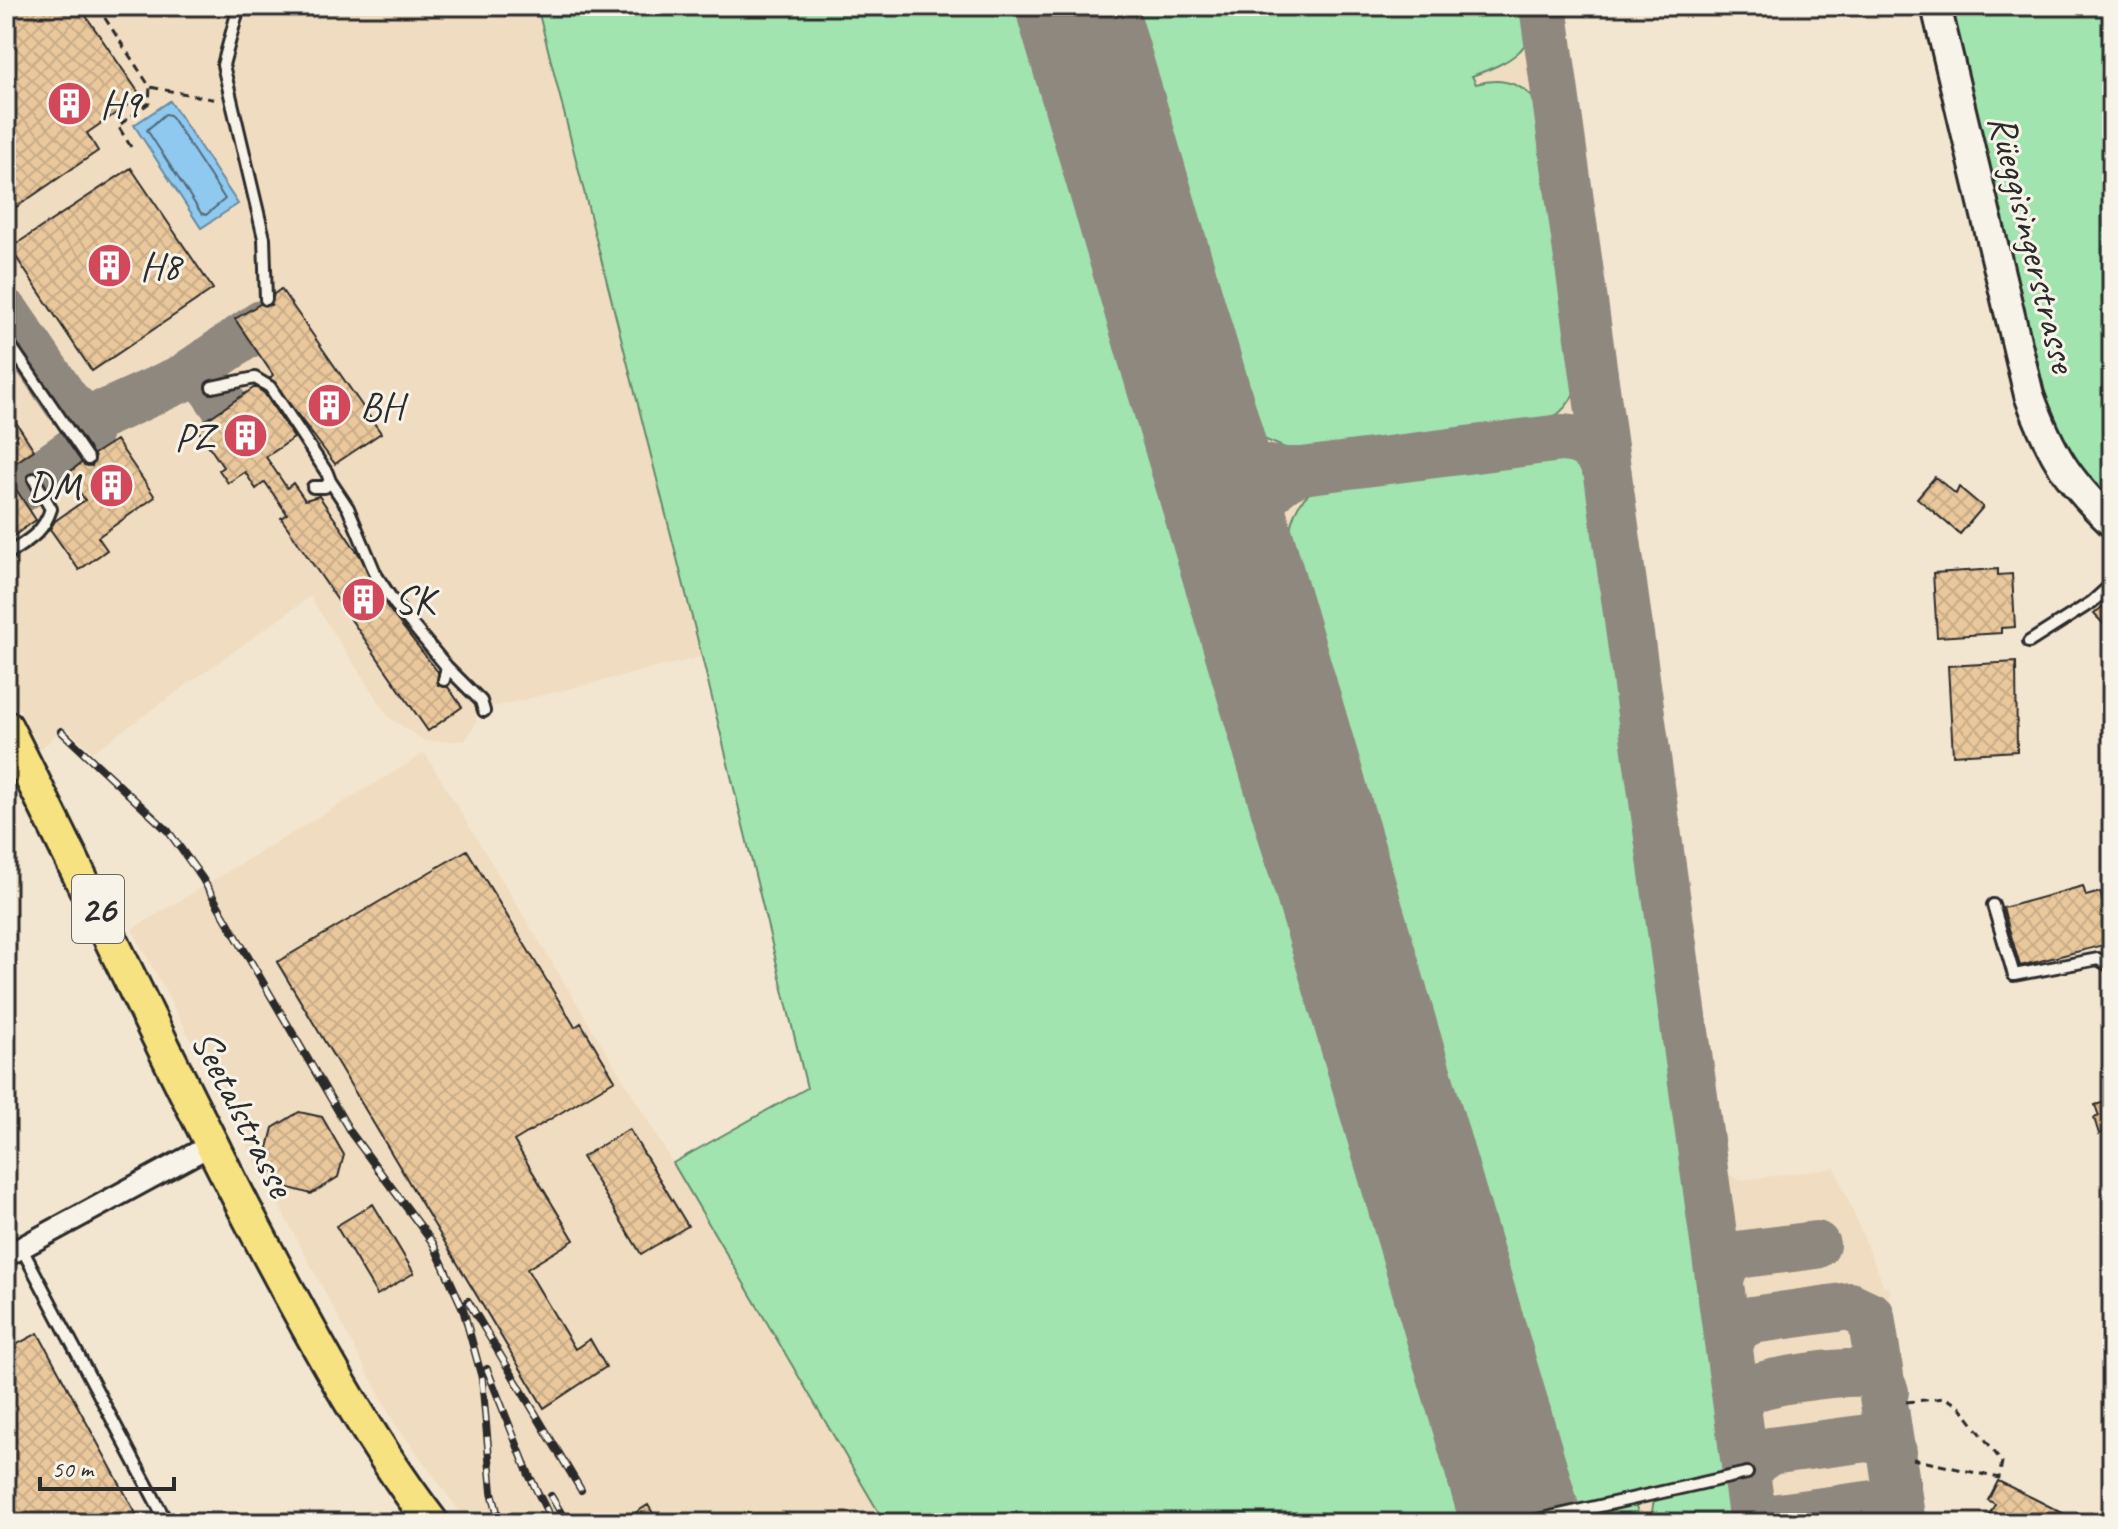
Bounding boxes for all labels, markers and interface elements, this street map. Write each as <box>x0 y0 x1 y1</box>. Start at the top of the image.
building icon: H9 <box>45 79 93 127</box>
place label: H9 <box>100 79 144 129</box>
street label: Rüeggisingerstrasse <box>1977 109 2090 380</box>
building icon: H8 <box>85 241 133 289</box>
place label: H8 <box>140 241 185 291</box>
building icon: BH <box>305 381 353 429</box>
place label: BH <box>360 381 409 431</box>
place label: PZ <box>175 412 219 462</box>
building icon: PZ <box>221 412 269 460</box>
place label: DM <box>28 461 83 511</box>
building icon: DM <box>87 461 135 509</box>
building icon: SK <box>339 575 387 623</box>
place label: SK <box>394 575 440 625</box>
road number: 26 <box>72 875 124 943</box>
street label: Seetalstrasse <box>180 1022 308 1208</box>
scale bar <box>40 1441 174 1491</box>
text: 50 m <box>52 1454 95 1484</box>

